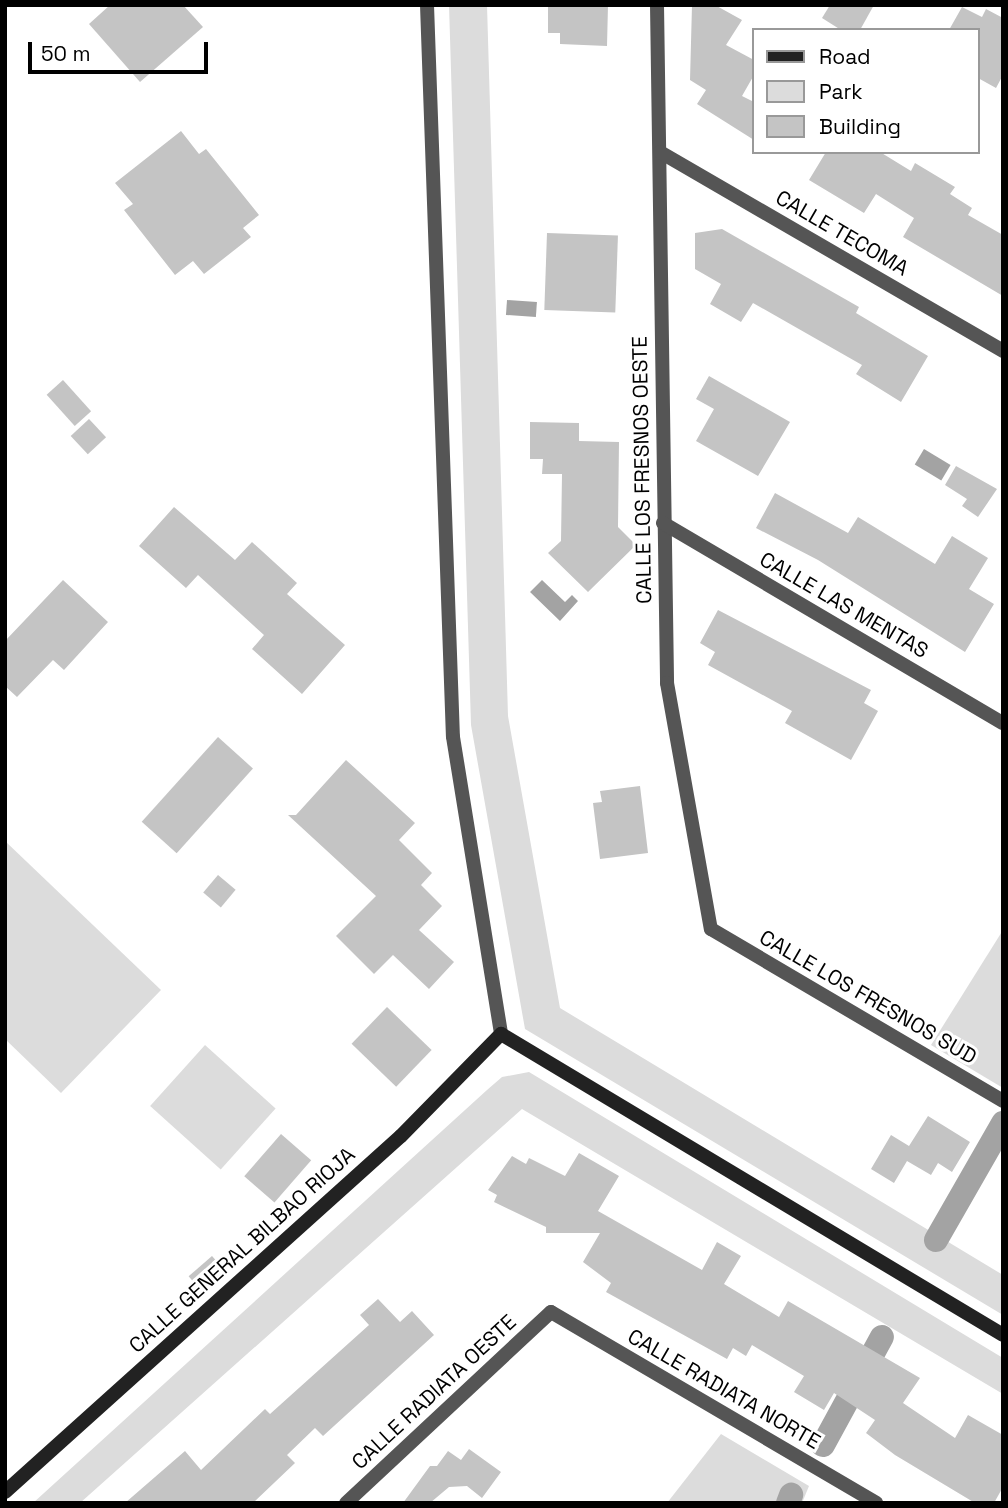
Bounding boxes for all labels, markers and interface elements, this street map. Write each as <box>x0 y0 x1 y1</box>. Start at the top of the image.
scale bar <box>32 28 212 72</box>
legend <box>752 28 980 154</box>
text: 50 m <box>41 40 91 67</box>
text: Road <box>819 43 871 70</box>
text: Park <box>819 78 863 105</box>
text: Building <box>819 113 901 140</box>
street label: CALLE TECOMA <box>771 185 913 281</box>
street label: CALLE LOS FRESNOS OESTE <box>627 336 657 604</box>
street label: CALLE LAS MENTAS <box>755 546 933 664</box>
street label: CALLE LOS FRESNOS SUD <box>755 924 981 1070</box>
street label: CALLE GENERAL BILBAO RIOJA <box>124 1142 360 1358</box>
street label: CALLE RADIATA OESTE <box>347 1309 521 1475</box>
street label: CALLE RADIATA NORTE <box>623 1323 825 1455</box>

